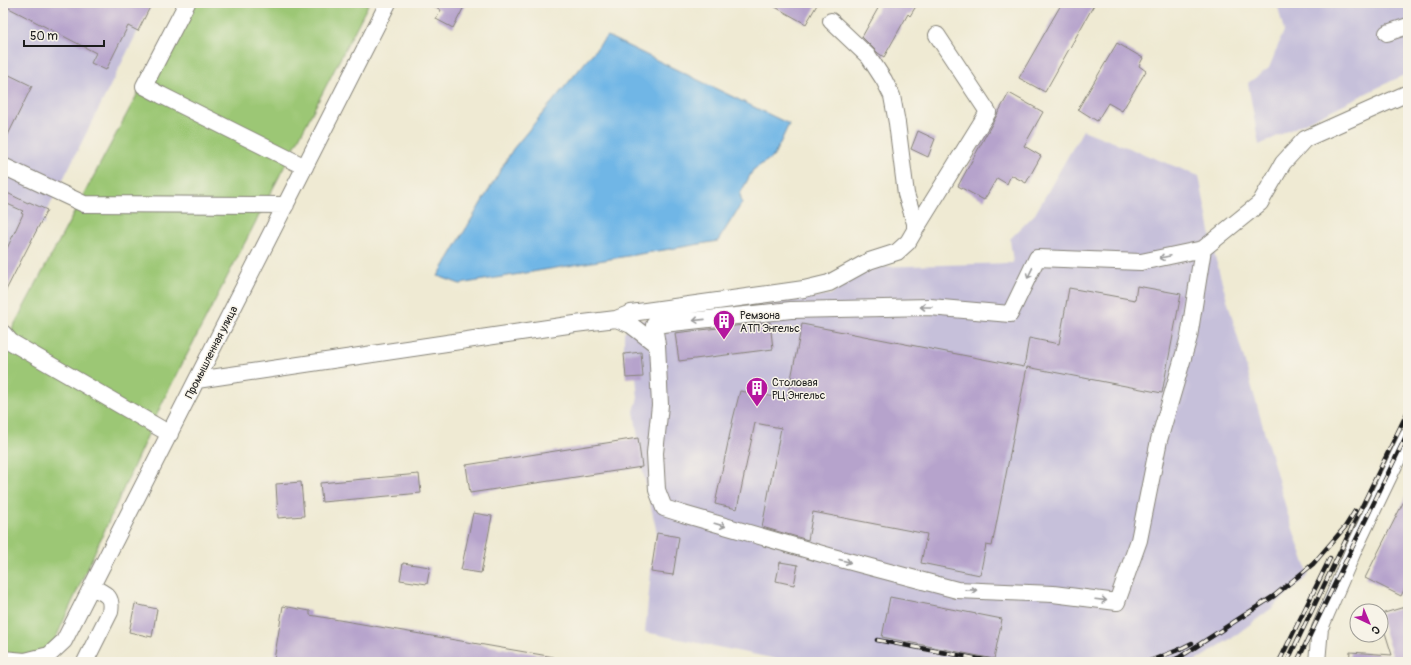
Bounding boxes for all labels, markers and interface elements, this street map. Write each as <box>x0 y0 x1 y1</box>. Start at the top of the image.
scale bar <box>24 22 104 48</box>
text: 50 m <box>30 29 58 44</box>
one-way arrow <box>1159 253 1172 261</box>
one-way arrow <box>1026 266 1033 278</box>
one-way arrow <box>920 303 933 311</box>
street label: Промышленная улица <box>182 304 240 401</box>
building icon: Ремзона АТП Энгельс <box>711 308 737 341</box>
place label: Ремзона АТП Энгельс <box>740 309 800 335</box>
one-way arrow <box>693 316 706 324</box>
building icon: Столовая РЦ Энгельс <box>744 375 770 408</box>
place label: Столовая РЦ Энгельс <box>772 376 826 402</box>
one-way arrow <box>713 522 726 529</box>
one-way arrow <box>838 557 851 565</box>
one-way arrow <box>964 587 977 594</box>
one-way arrow <box>1094 596 1107 604</box>
north arrow <box>1349 603 1389 643</box>
text: С <box>1368 623 1383 637</box>

